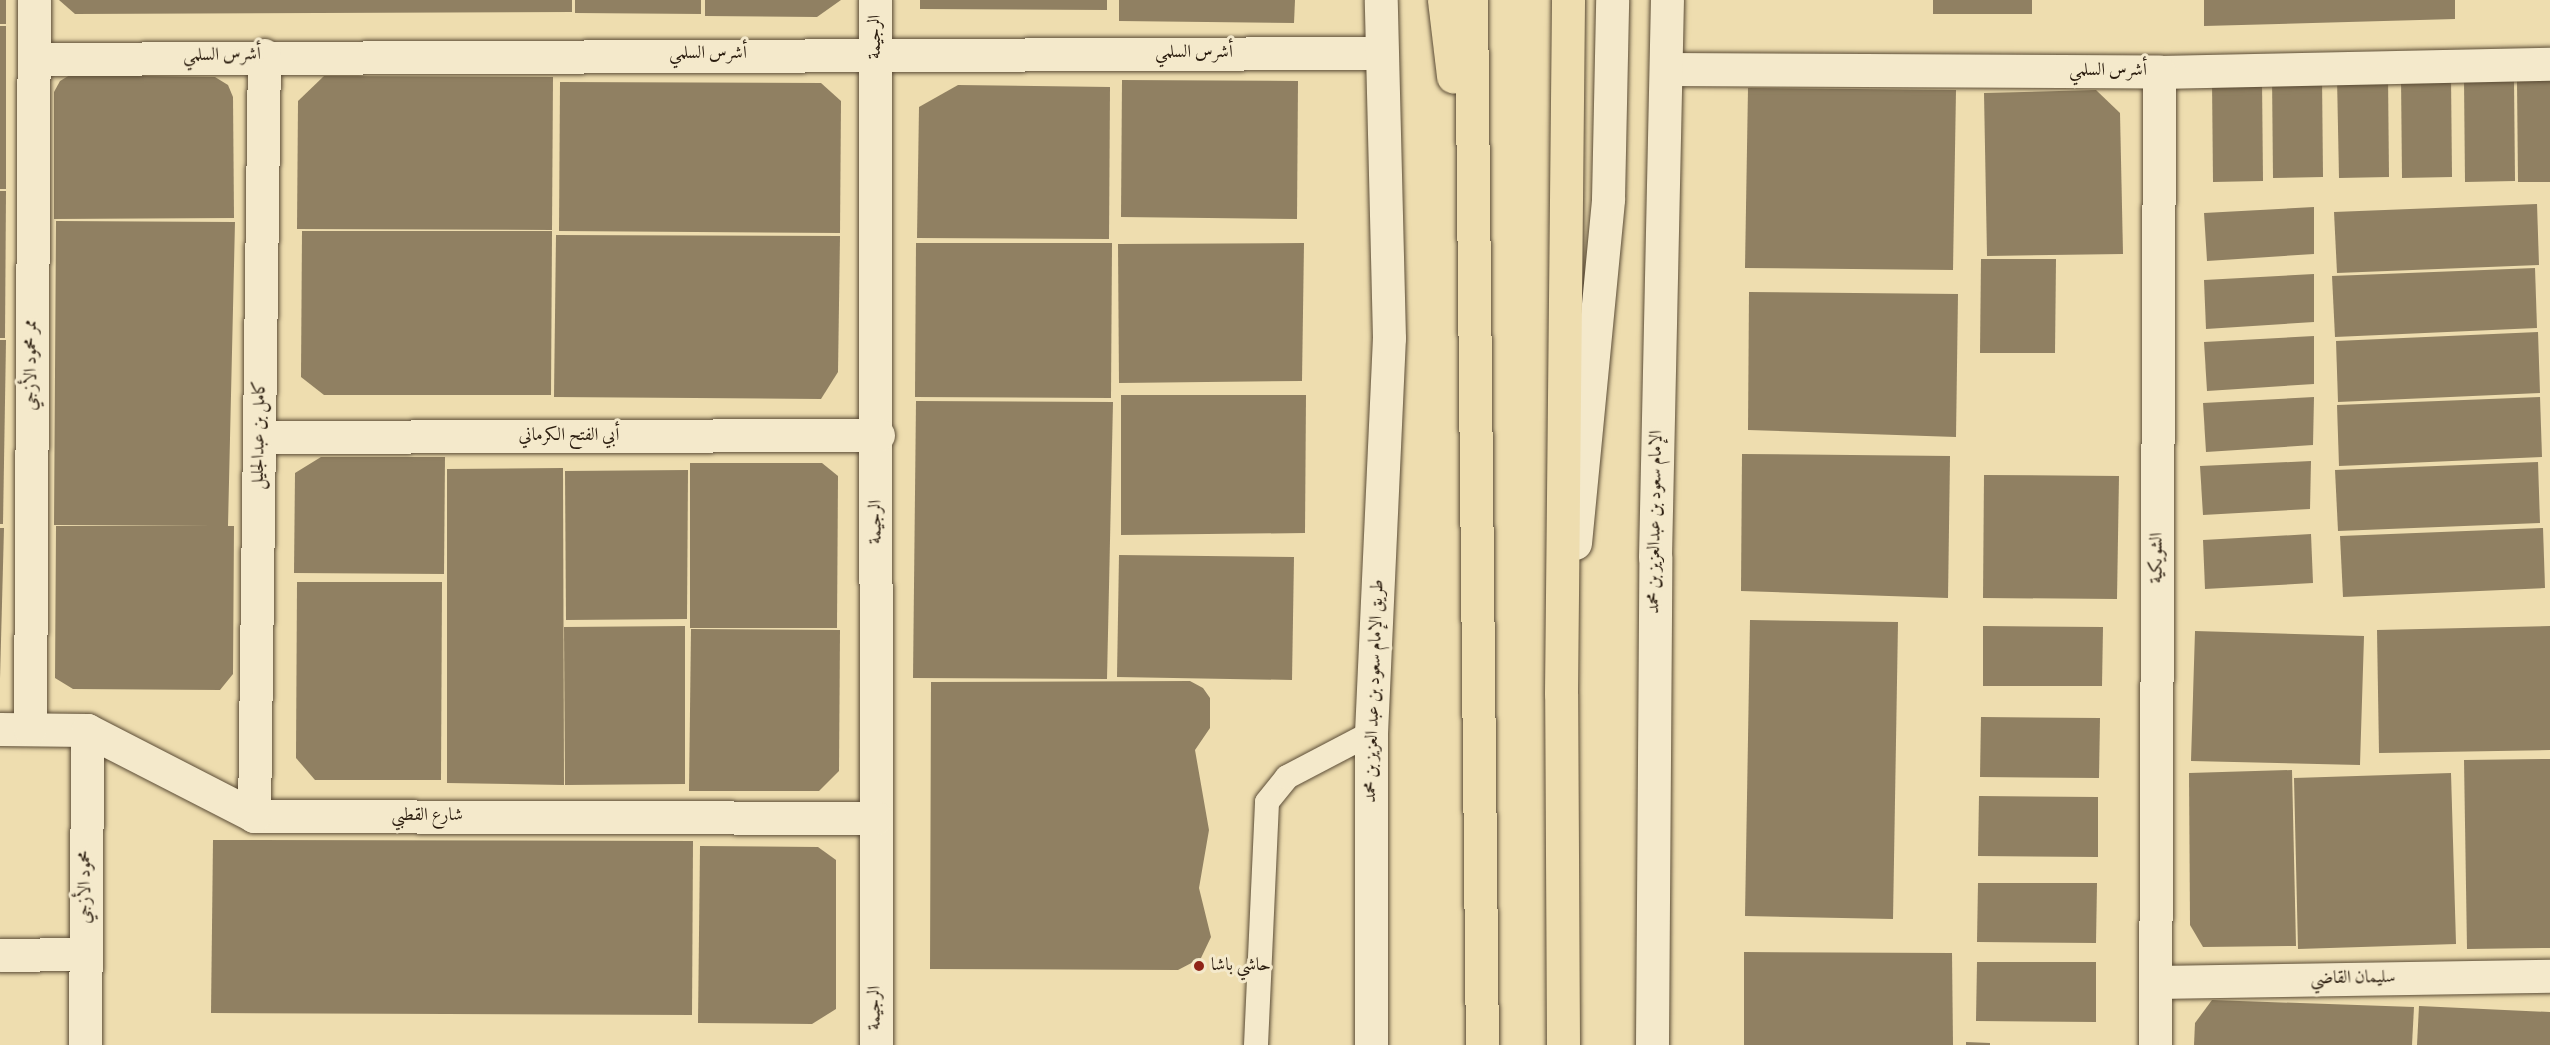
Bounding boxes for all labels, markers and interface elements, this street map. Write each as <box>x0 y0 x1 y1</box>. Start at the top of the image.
street label: الرجيمة <box>865 15 887 59</box>
street label: أشرس السلمي <box>1155 42 1233 64</box>
street label: أشرس السلمي <box>669 43 747 65</box>
street label: أشرس السلمي <box>183 45 261 67</box>
street label: أشرس السلمي <box>2069 60 2147 82</box>
street label: ممر محمود الأزجي <box>21 319 43 411</box>
street label: كامل بن عبدالجليل <box>248 380 272 490</box>
street label: أبي الفتح الكرماني <box>519 425 619 447</box>
street label: الإمام سعود بن عبدالعزيز بن محمد <box>1644 430 1668 614</box>
street label: الرجيمة <box>866 500 888 544</box>
street label: الشويكية <box>2147 533 2169 583</box>
street label: طريق الإمام سعود بن عبد العزيز بن محمد <box>1360 579 1390 803</box>
street label: شارع القطبي <box>391 805 463 827</box>
street label: محمود الأزجي <box>75 850 97 924</box>
place label: حاشي باشا <box>1211 955 1271 977</box>
marker: حاشي باشا <box>1192 959 1206 973</box>
street label: سليمان القاضي <box>2310 967 2396 991</box>
street label: الرجيمة <box>865 986 887 1030</box>

